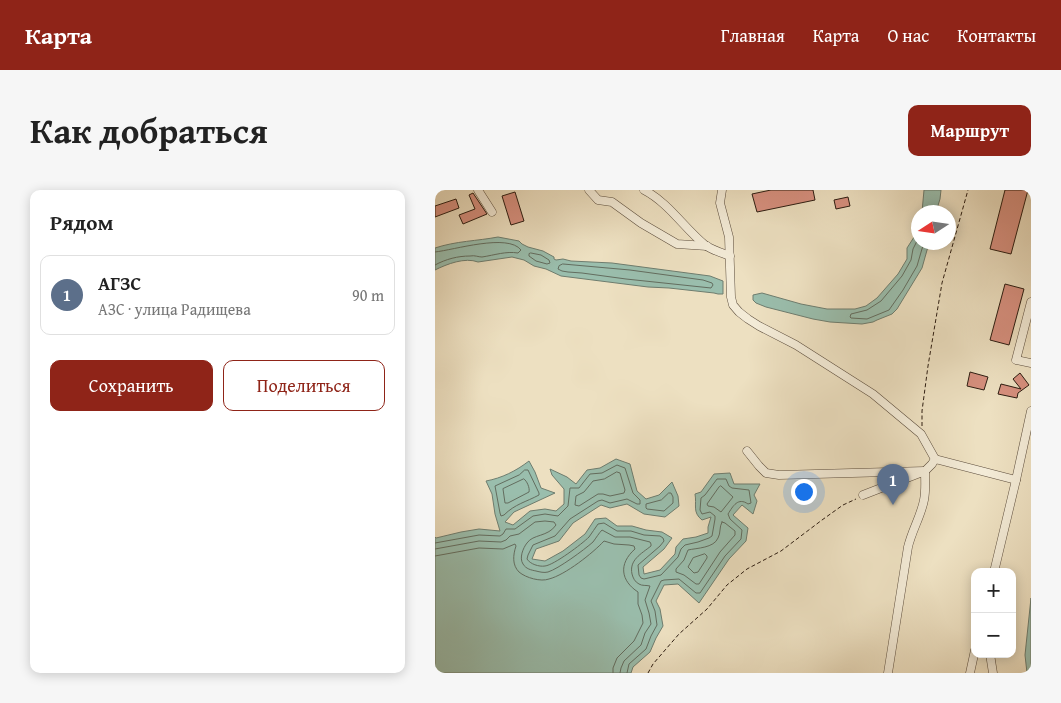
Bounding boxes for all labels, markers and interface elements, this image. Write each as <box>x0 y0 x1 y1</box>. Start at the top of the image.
text: Карта <box>25 18 92 53</box>
text: Главная <box>721 22 785 49</box>
text: Карта <box>813 22 859 49</box>
text: О нас <box>887 22 929 49</box>
text: Контакты <box>957 22 1036 49</box>
text: Как добраться <box>30 105 268 156</box>
button: Маршрут <box>908 105 1031 156</box>
north arrow <box>911 205 956 250</box>
text: Рядом <box>50 207 113 238</box>
text: АГЗС <box>98 269 141 297</box>
text: 1 <box>63 283 71 307</box>
text: 90 m <box>352 283 384 307</box>
text: АЗС · улица Радищева <box>98 297 251 321</box>
button: Сохранить <box>50 360 213 411</box>
button: Поделиться <box>223 360 385 411</box>
pin: 1 <box>877 464 909 505</box>
your location <box>791 479 817 505</box>
map controls <box>971 568 1016 658</box>
button: + <box>971 568 1016 613</box>
button: − <box>971 613 1016 658</box>

